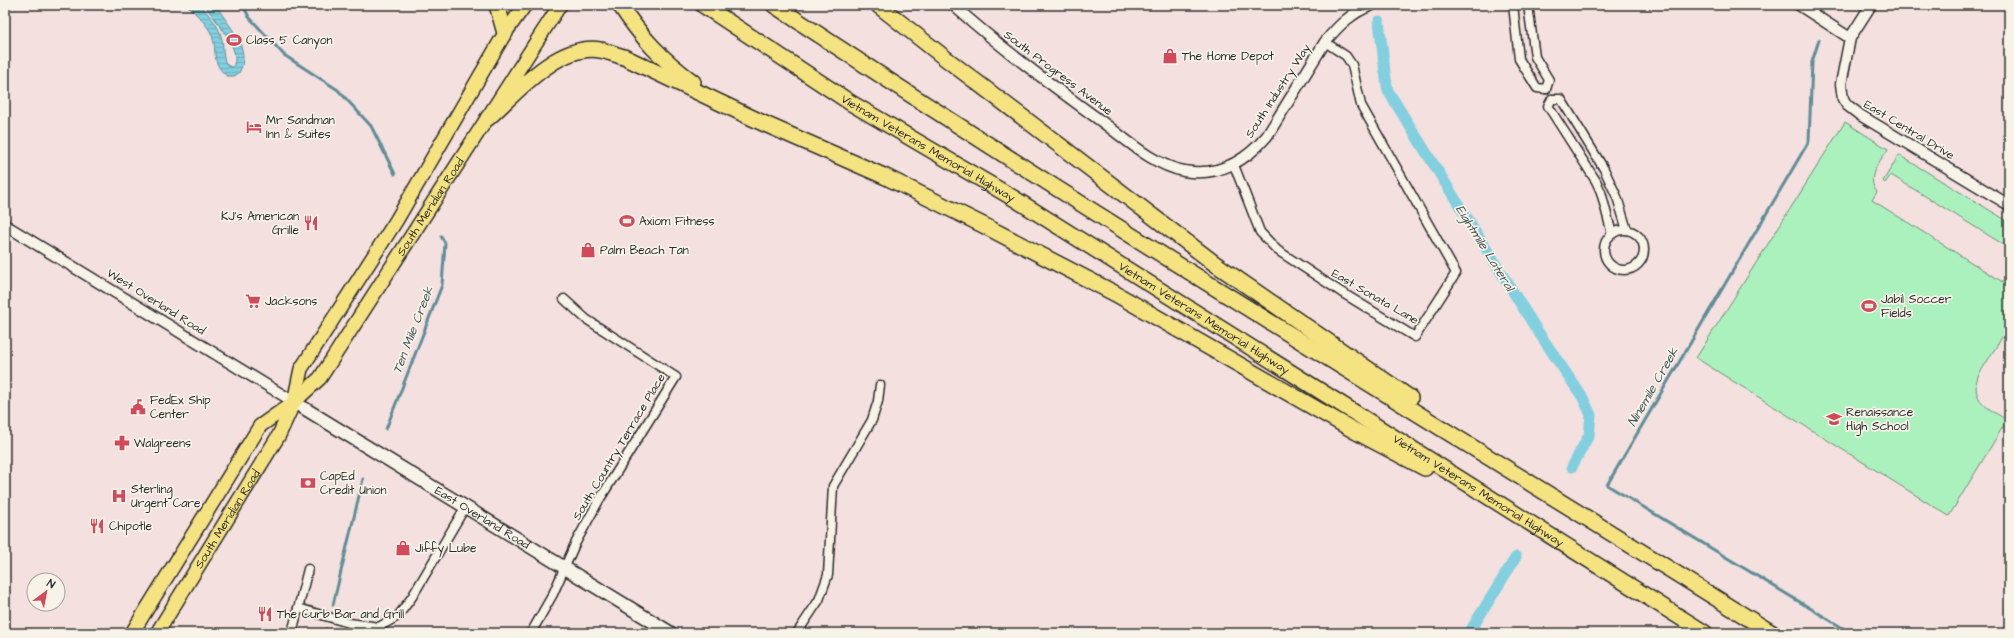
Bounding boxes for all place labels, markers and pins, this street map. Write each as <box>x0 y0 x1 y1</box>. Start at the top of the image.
sports icon: Class 5 Canyon <box>225 31 243 49</box>
place label: Class 5 Canyon <box>246 32 333 50</box>
shop icon: The Home Depot <box>1161 47 1179 65</box>
place label: The Home Depot <box>1182 48 1274 65</box>
place label: Mr Sandman Inn & Suites <box>266 112 335 143</box>
hotel icon: Mr Sandman Inn & Suites <box>245 118 263 136</box>
place label: KJ's American Grille <box>221 208 300 239</box>
sports icon: Axiom Fitness <box>618 212 636 230</box>
place label: Axiom Fitness <box>639 213 715 230</box>
restaurant icon: KJ's American Grille <box>302 214 320 232</box>
shop icon: Palm Beach Tan <box>579 241 597 259</box>
place label: Palm Beach Tan <box>600 242 689 259</box>
place label: Jabil Soccer Fields <box>1881 291 1952 322</box>
supermarket icon: Jacksons <box>244 292 262 310</box>
place label: Jacksons <box>265 293 317 310</box>
sports icon: Jabil Soccer Fields <box>1860 297 1878 315</box>
place label: FedEx Ship Center <box>150 392 211 423</box>
public building icon: FedEx Ship Center <box>129 398 147 416</box>
place label: Renaissance High School <box>1846 404 1914 436</box>
school or university icon: Renaissance High School <box>1825 410 1843 428</box>
pharmacy icon: Walgreens <box>113 434 131 452</box>
place label: Walgreens <box>134 435 191 453</box>
place label: CapEd Credit Union <box>320 468 387 499</box>
bank icon: CapEd Credit Union <box>299 474 317 492</box>
place label: Sterling Urgent Care <box>131 481 201 513</box>
hospital icon: Sterling Urgent Care <box>110 487 128 505</box>
restaurant icon: Chipotle <box>88 517 106 535</box>
place label: Chipotle <box>109 518 152 535</box>
shop icon: Jiffy Lube <box>394 539 412 557</box>
place label: Jiffy Lube <box>415 540 477 558</box>
restaurant icon: The Curb Bar and Grill <box>256 605 274 623</box>
place label: The Curb Bar and Grill <box>277 606 404 623</box>

